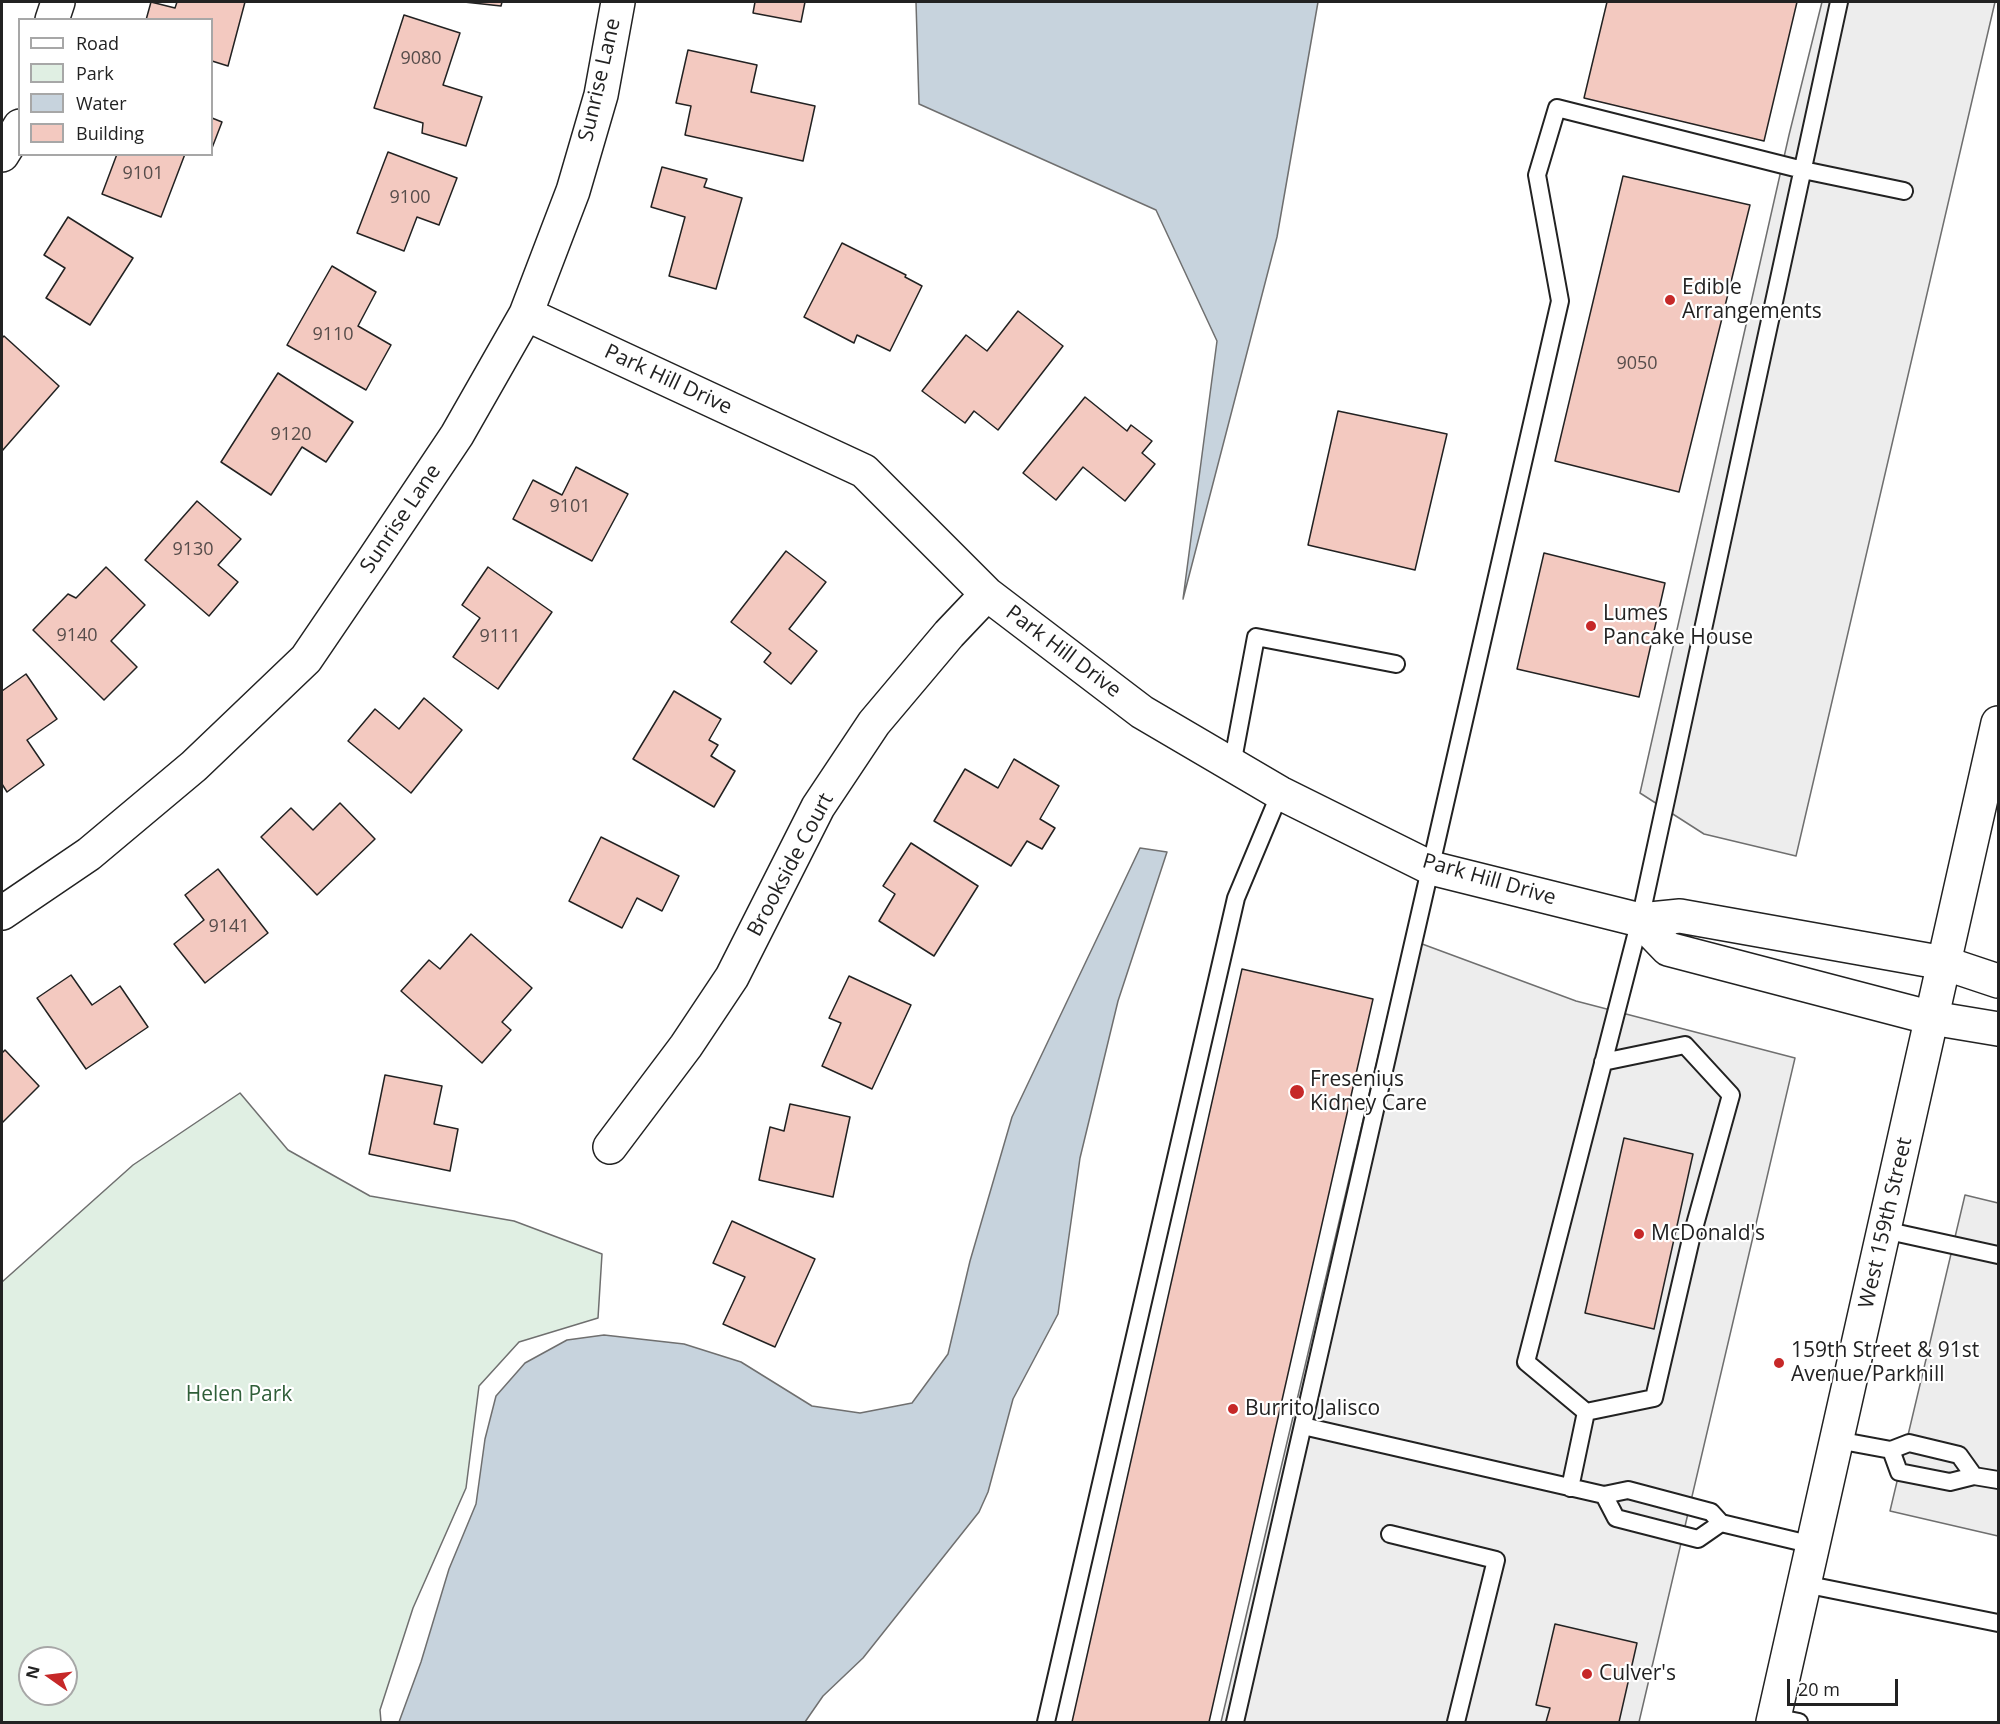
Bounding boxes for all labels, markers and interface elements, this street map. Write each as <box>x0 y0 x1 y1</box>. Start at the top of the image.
street label: Sunrise Lane <box>574 16 626 144</box>
legend <box>18 18 213 156</box>
text: Road <box>76 31 119 55</box>
house number: 9080 <box>400 48 442 70</box>
text: Park <box>76 61 114 85</box>
text: Water <box>76 91 127 115</box>
text: Building <box>76 121 144 145</box>
house number: 9101 <box>122 163 164 185</box>
house number: 9100 <box>389 187 431 209</box>
place label: Edible Arrangements <box>1682 275 1822 325</box>
marker: Edible Arrangements <box>1663 293 1677 307</box>
house number: 9110 <box>312 324 354 346</box>
street label: Park Hill Drive <box>600 340 736 420</box>
house number: 9050 <box>1616 353 1658 375</box>
house number: 9120 <box>270 424 312 446</box>
street label: Sunrise Lane <box>355 460 447 578</box>
house number: 9101 <box>549 496 591 518</box>
house number: 9130 <box>172 539 214 561</box>
street label: Park Hill Drive <box>1000 601 1126 703</box>
place label: Lumes Pancake House <box>1603 601 1753 651</box>
marker: Lumes Pancake House <box>1584 619 1598 633</box>
house number: 9140 <box>56 625 98 647</box>
house number: 9111 <box>479 626 521 648</box>
street label: Brookside Court <box>743 789 839 941</box>
street label: Park Hill Drive <box>1419 849 1559 911</box>
house number: 9141 <box>208 916 250 938</box>
place label: Fresenius Kidney Care <box>1310 1067 1427 1117</box>
marker: Fresenius Kidney Care <box>1288 1083 1306 1101</box>
street label: West 159th Street <box>1854 1135 1918 1311</box>
place label: McDonald's <box>1651 1221 1765 1247</box>
marker: McDonald's <box>1632 1227 1646 1241</box>
place label: 159th Street & 91st Avenue/Parkhill <box>1791 1338 1979 1388</box>
marker: 159th Street & 91st Avenue/Parkhill <box>1772 1356 1786 1370</box>
park label: Helen Park <box>186 1382 292 1408</box>
place label: Burrito Jalisco <box>1245 1396 1380 1422</box>
marker: Burrito Jalisco <box>1226 1402 1240 1416</box>
north arrow <box>18 1646 78 1706</box>
place label: Culver's <box>1599 1661 1676 1687</box>
text: N <box>20 1663 45 1681</box>
marker: Culver's <box>1580 1667 1594 1681</box>
scale bar <box>1790 1667 1901 1705</box>
text: 20 m <box>1798 1677 1840 1701</box>

